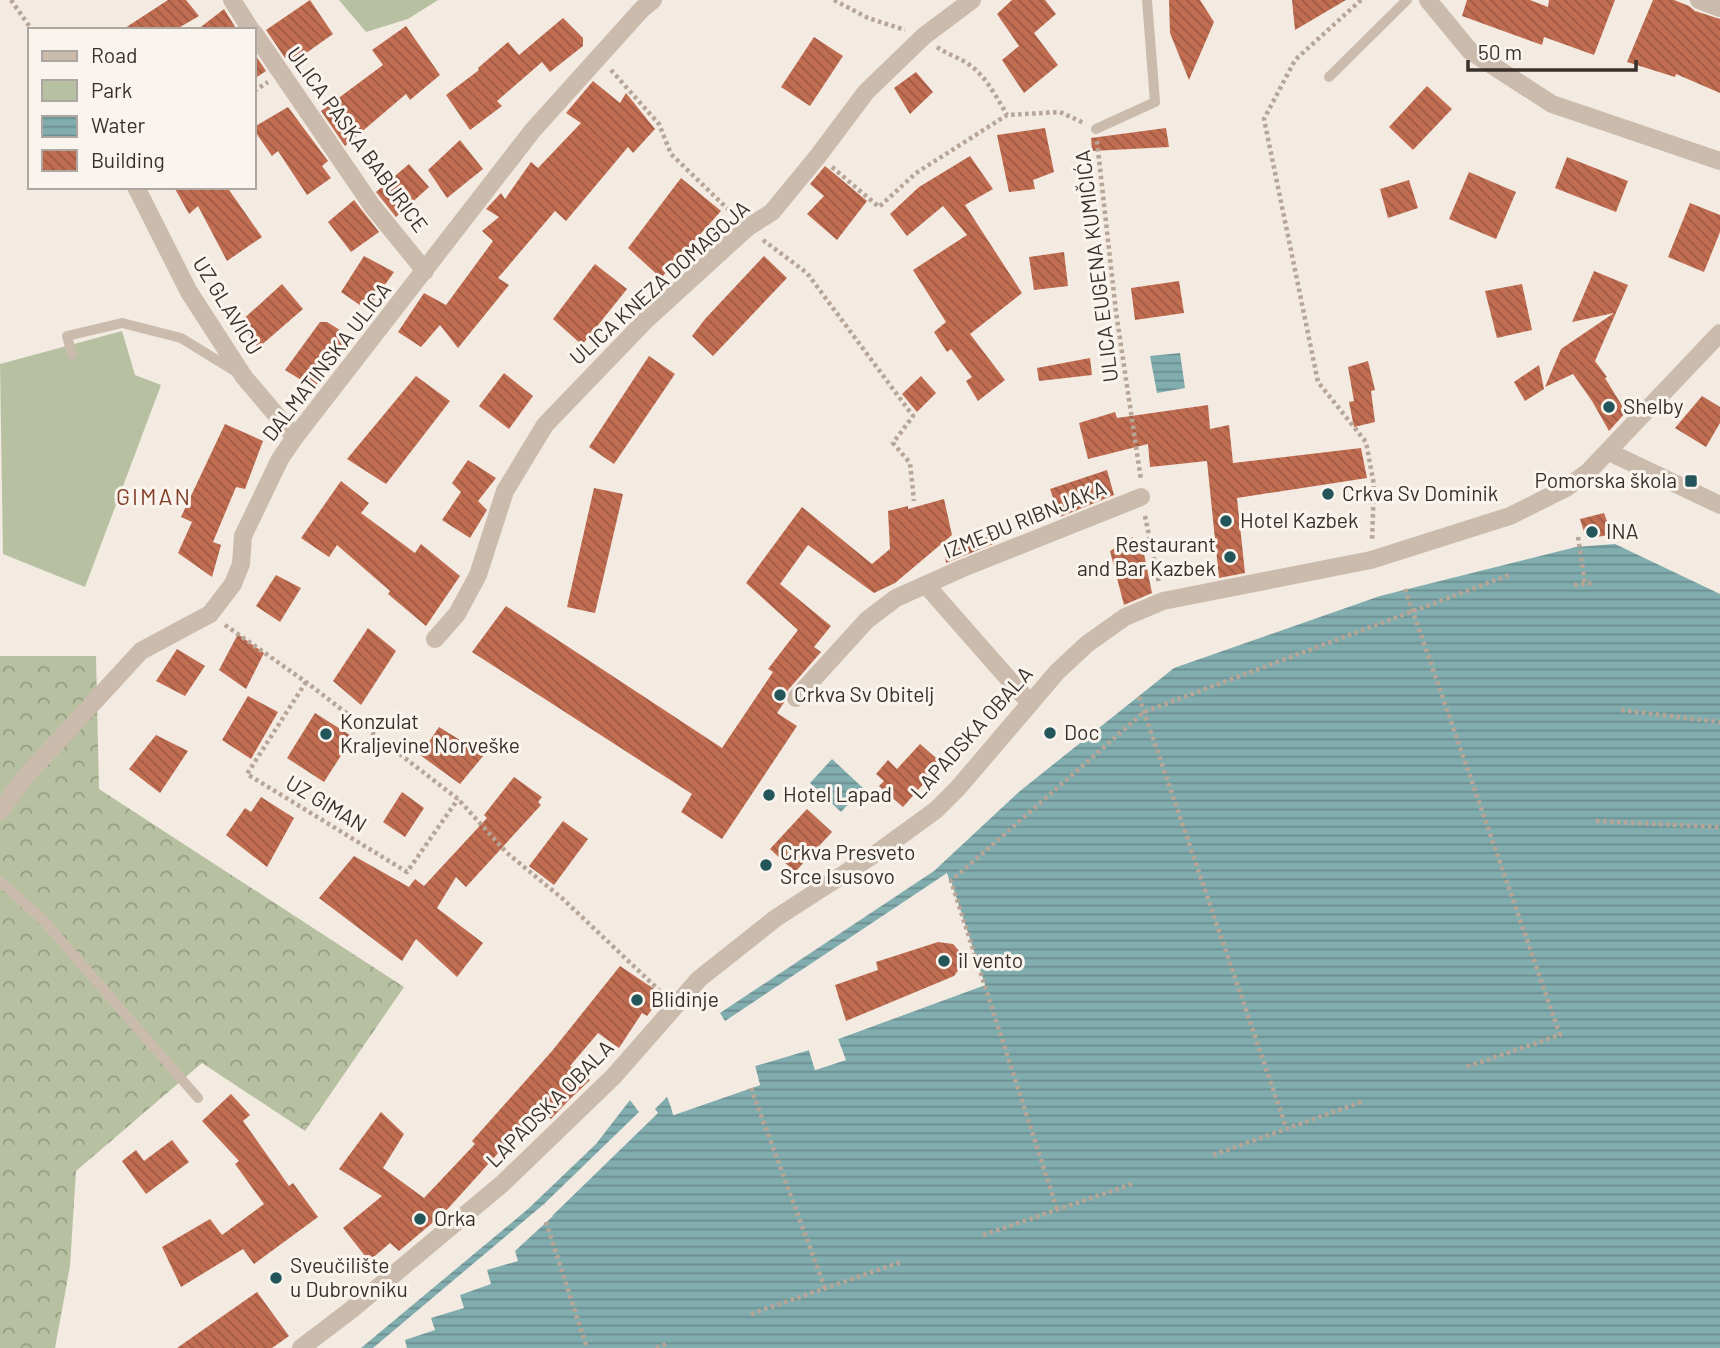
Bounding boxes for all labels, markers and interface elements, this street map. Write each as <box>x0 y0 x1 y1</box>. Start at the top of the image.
legend <box>28 28 256 189</box>
scale bar <box>1468 28 1636 72</box>
text: 50 m <box>1478 39 1522 64</box>
text: Road <box>91 42 137 67</box>
street label: ULICA PASKA BABURICE <box>283 42 434 237</box>
text: Park <box>91 77 132 102</box>
text: Water <box>91 112 146 137</box>
text: Building <box>91 147 165 172</box>
street label: ULICA EUGENA KUMIČIĆA <box>1069 148 1122 384</box>
street label: ULICA KNEZA DOMAGOJA <box>564 194 754 369</box>
street label: UZ GLAVICU <box>188 252 268 359</box>
street label: DALMATINSKA ULICA <box>256 277 396 445</box>
place label: Shelby <box>1623 393 1684 418</box>
marker: Shelby <box>1601 399 1617 415</box>
place label: Pomorska škola <box>1535 467 1677 492</box>
marker: Pomorska škola <box>1683 473 1699 489</box>
street label: IZMEĐU RIBNJAKA <box>939 474 1110 563</box>
place label: Crkva Sv Dominik <box>1342 480 1498 505</box>
district label: GIMAN <box>116 482 192 510</box>
marker: Crkva Sv Dominik <box>1320 486 1336 502</box>
place label: Hotel Kazbek <box>1240 507 1359 532</box>
marker: Hotel Kazbek <box>1218 513 1234 529</box>
place label: INA <box>1606 518 1639 543</box>
marker: INA <box>1584 524 1600 540</box>
place label: Restaurant and Bar Kazbek <box>1077 531 1216 580</box>
marker: Restaurant and Bar Kazbek <box>1222 549 1238 565</box>
street label: LAPADSKA OBALA <box>905 660 1037 803</box>
place label: Crkva Sv Obitelj <box>794 681 934 706</box>
marker: Crkva Sv Obitelj <box>772 687 788 703</box>
place label: Konzulat Kraljevine Norveške <box>340 708 520 757</box>
place label: Doc <box>1064 719 1099 744</box>
marker: Doc <box>1042 725 1058 741</box>
marker: Konzulat Kraljevine Norveške <box>318 726 334 742</box>
street label: UZ GIMAN <box>282 769 372 837</box>
place label: Hotel Lapad <box>783 781 892 806</box>
marker: Hotel Lapad <box>761 787 777 803</box>
place label: Crkva Presveto Srce Isusovo <box>780 839 915 888</box>
marker: Crkva Presveto Srce Isusovo <box>758 857 774 873</box>
place label: il vento <box>958 947 1023 972</box>
marker: il vento <box>936 953 952 969</box>
place label: Blidinje <box>651 986 719 1011</box>
marker: Blidinje <box>629 992 645 1008</box>
street label: LAPADSKA OBALA <box>480 1034 618 1172</box>
place label: Orka <box>434 1205 476 1230</box>
marker: Orka <box>412 1211 428 1227</box>
place label: Sveučilište u Dubrovniku <box>290 1252 408 1301</box>
marker: Sveučilište u Dubrovniku <box>268 1270 284 1286</box>

